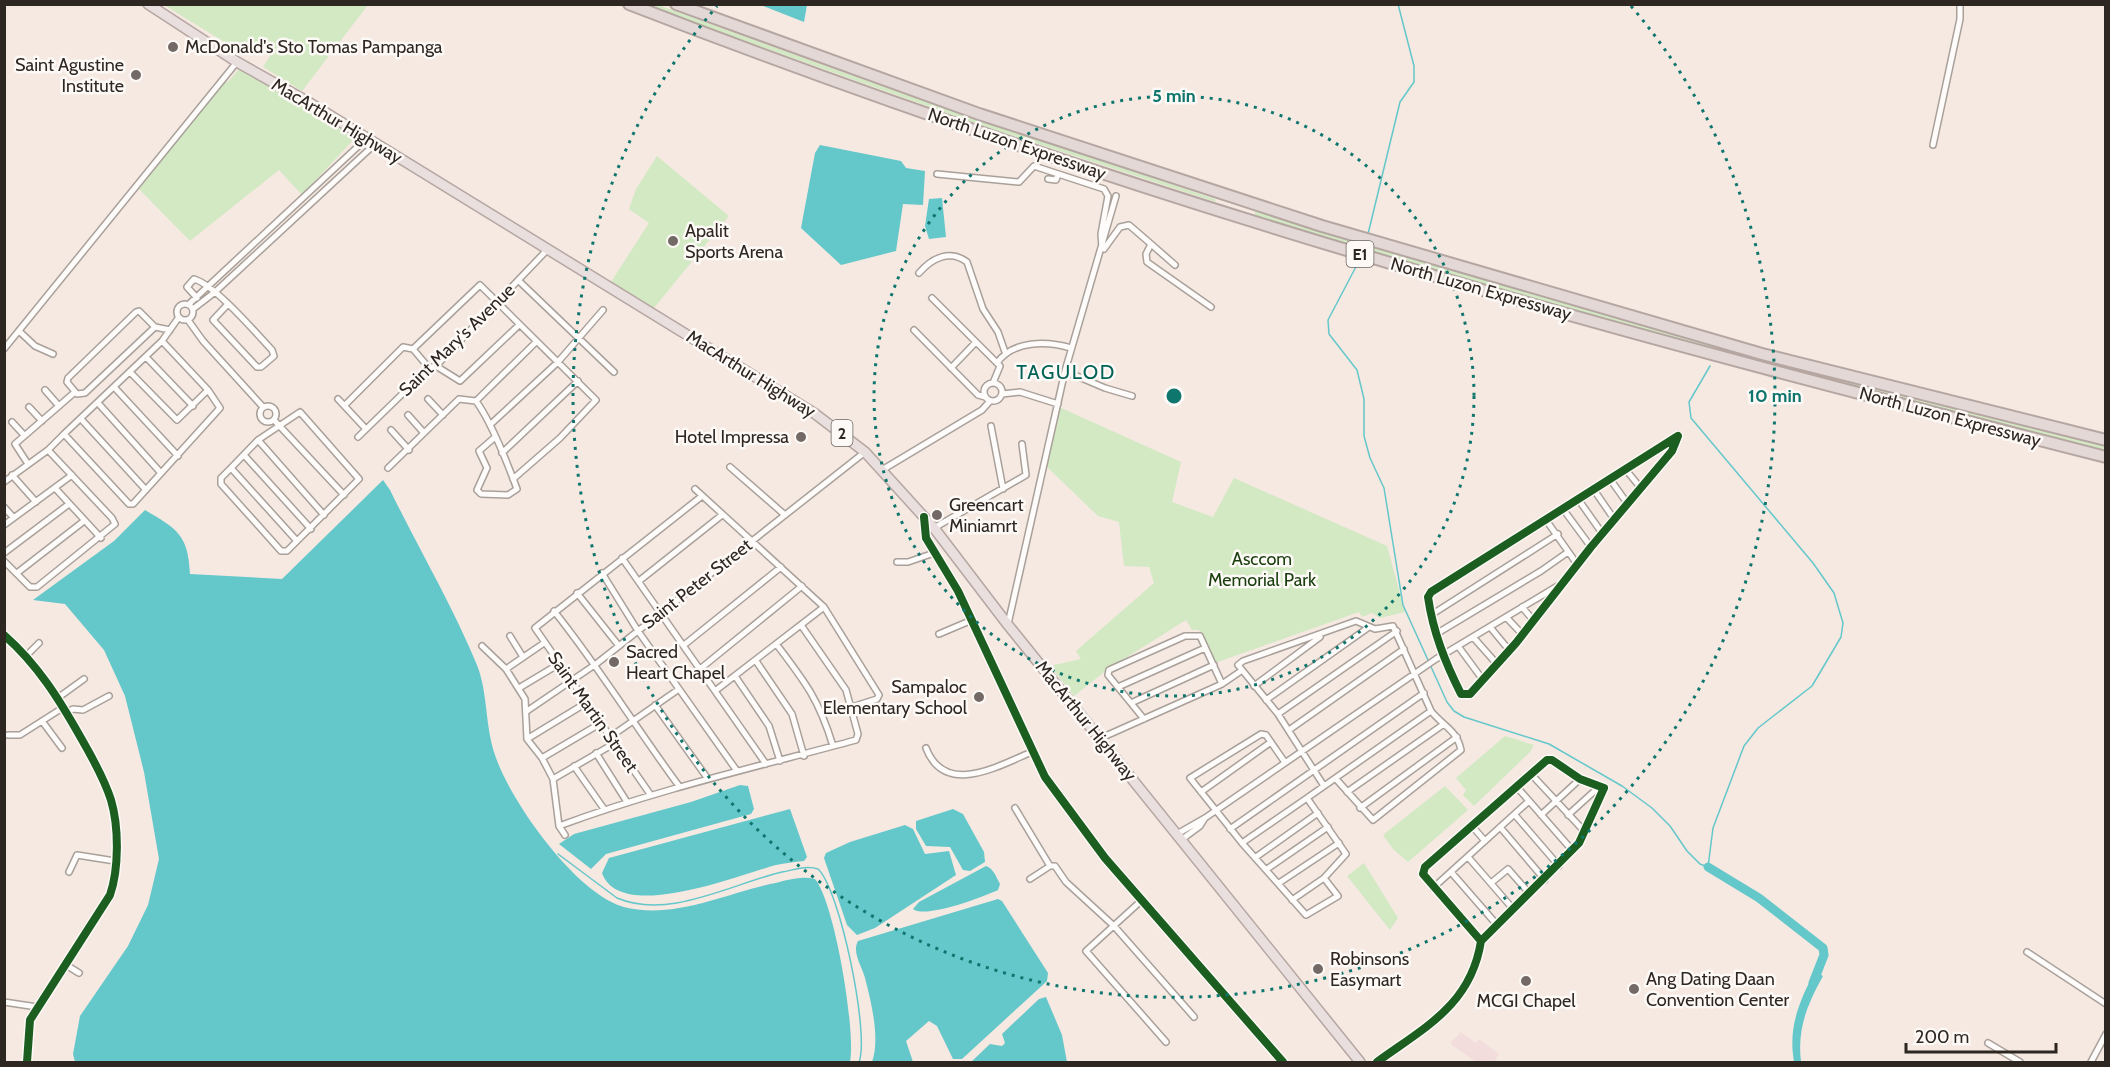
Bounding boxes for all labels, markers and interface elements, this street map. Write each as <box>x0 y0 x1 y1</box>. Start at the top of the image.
place label: McDonald's Sto Tomas Pampanga <box>185 36 443 58</box>
marker: McDonald's Sto Tomas Pampanga <box>166 40 180 54</box>
place label: Saint Agustine Institute <box>15 54 124 97</box>
marker: Saint Agustine Institute <box>129 68 143 82</box>
street label: MacArthur Highway <box>268 73 406 169</box>
text: 5 min <box>1152 85 1196 107</box>
street label: North Luzon Expressway <box>925 103 1109 185</box>
place label: Apalit Sports Arena <box>685 220 783 263</box>
marker: Apalit Sports Arena <box>666 234 680 248</box>
road number: E1 <box>1346 241 1374 267</box>
street label: North Luzon Expressway <box>1388 253 1574 325</box>
street label: Saint Mary's Avenue <box>395 279 519 401</box>
street label: MacArthur Highway <box>682 325 820 423</box>
district label: TAGULOD <box>1016 360 1116 384</box>
street label: North Luzon Expressway <box>1857 382 2043 452</box>
text: 10 min <box>1748 385 1802 407</box>
centre of rings <box>1164 386 1184 406</box>
road number: 2 <box>832 420 852 446</box>
place label: Hotel Impressa <box>675 426 789 448</box>
marker: Hotel Impressa <box>794 430 808 444</box>
place label: Greencart Miniamrt <box>949 494 1024 537</box>
marker: Greencart Miniamrt <box>930 508 944 522</box>
street label: Saint Peter Street <box>638 534 756 634</box>
park label: Asccom Memorial Park <box>1208 548 1317 591</box>
place label: Sacred Heart Chapel <box>626 641 726 684</box>
street label: Saint Martin Street <box>543 647 643 777</box>
marker: Sacred Heart Chapel <box>607 655 621 669</box>
street label: MacArthur Highway <box>1031 656 1141 786</box>
place label: Sampaloc Elementary School <box>823 676 968 719</box>
marker: Sampaloc Elementary School <box>972 690 986 704</box>
place label: Robinsons Easymart <box>1330 948 1409 991</box>
marker: Robinsons Easymart <box>1311 962 1325 976</box>
place label: Ang Dating Daan Convention Center <box>1646 968 1789 1011</box>
marker: MCGI Chapel <box>1519 974 1533 988</box>
marker: Ang Dating Daan Convention Center <box>1627 982 1641 996</box>
place label: MCGI Chapel <box>1476 990 1576 1012</box>
scale bar <box>1906 1016 2056 1054</box>
text: 200 m <box>1915 1026 1969 1048</box>

